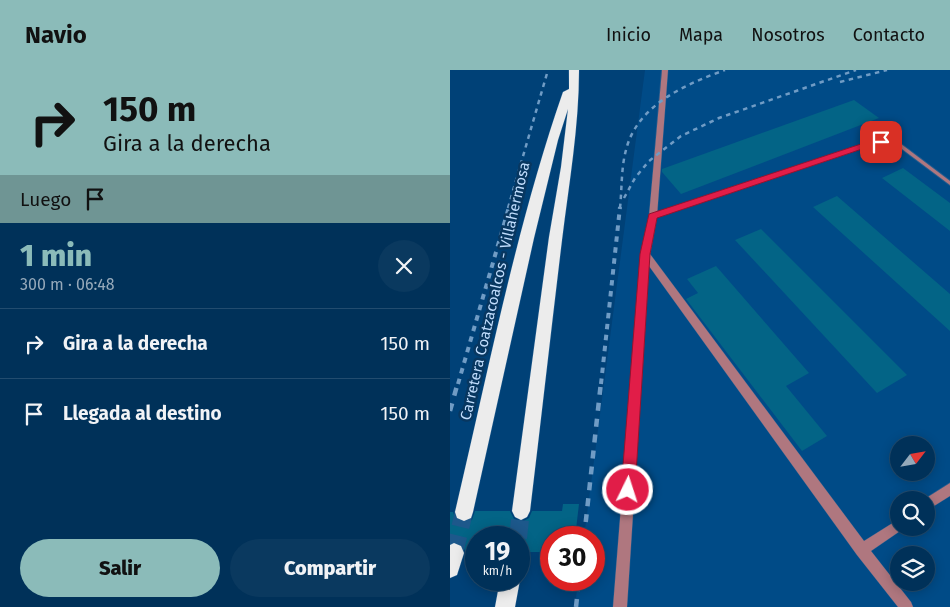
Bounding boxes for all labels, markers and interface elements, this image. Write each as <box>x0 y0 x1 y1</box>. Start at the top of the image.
text: Navio <box>25 21 87 49</box>
text: Inicio <box>606 24 651 46</box>
text: Mapa <box>679 24 723 46</box>
text: Nosotros <box>751 24 825 46</box>
text: Contacto <box>853 24 925 46</box>
text: 150 m <box>103 88 196 130</box>
icon: right <box>20 90 85 155</box>
pin <box>860 121 902 163</box>
icon: arrive <box>867 128 895 156</box>
text: Gira a la derecha <box>103 130 271 157</box>
street label: Carretera Coatzacoalcos - Villahermosa <box>456 160 534 422</box>
icon: arrive <box>81 185 109 213</box>
text: Luego <box>20 188 71 211</box>
text: 1 min <box>20 238 92 274</box>
button: close <box>378 240 430 292</box>
text: 300 m · 06:48 <box>20 275 115 294</box>
icon: right <box>20 330 48 358</box>
text: Gira a la derecha <box>63 332 208 355</box>
text: 150 m <box>380 332 430 355</box>
icon: arrive <box>20 400 48 428</box>
text: Llegada al destino <box>63 402 222 425</box>
text: 150 m <box>380 402 430 425</box>
north arrow <box>890 436 935 481</box>
map controls <box>890 436 935 591</box>
position arrow <box>601 463 653 515</box>
button: search <box>890 491 935 536</box>
speed limit sign: 30 <box>540 526 605 591</box>
text: 19 <box>485 537 510 567</box>
button: Salir <box>20 539 220 597</box>
button: Compartir <box>230 539 430 597</box>
button: layers <box>890 546 935 591</box>
text: km/h <box>483 564 512 578</box>

